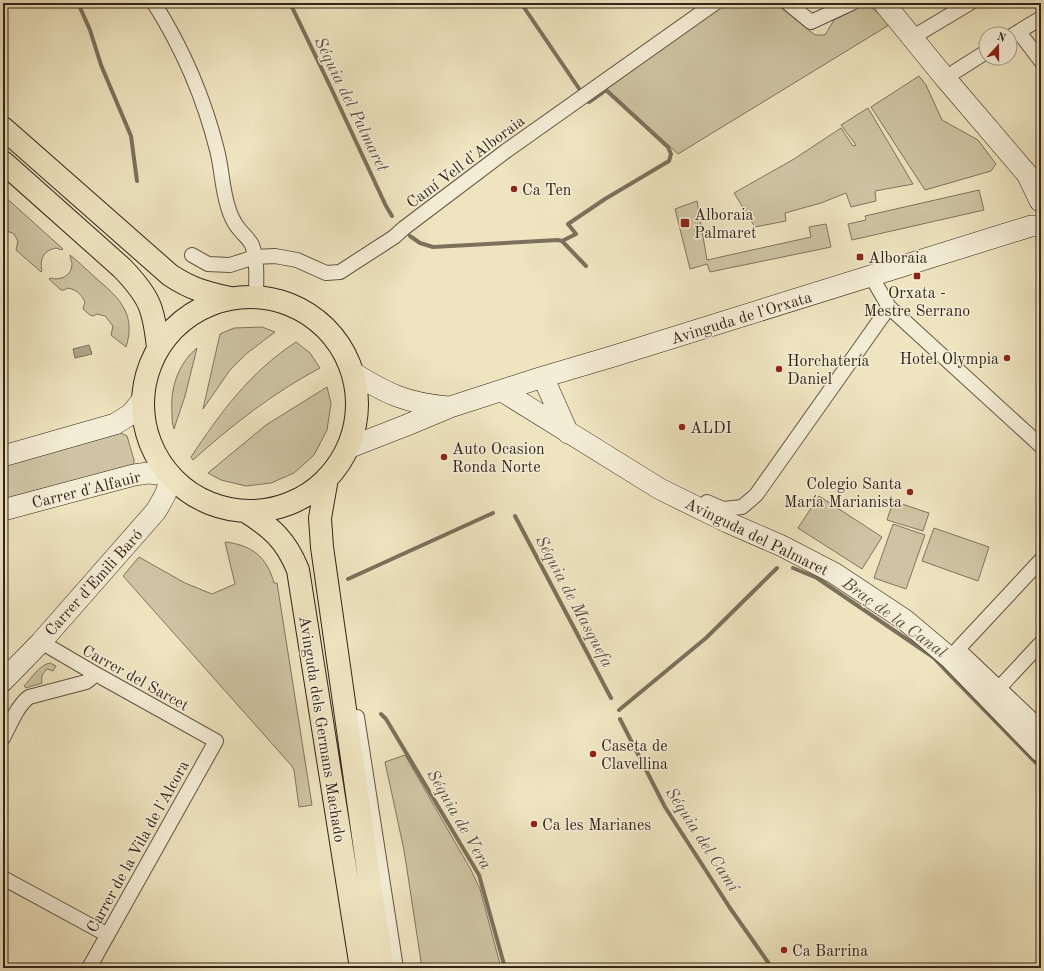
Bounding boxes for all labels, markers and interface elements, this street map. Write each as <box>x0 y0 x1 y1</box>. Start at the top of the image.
north arrow <box>978 26 1018 66</box>
text: N <box>995 31 1007 45</box>
water label: Séquia del Palmaret <box>311 35 391 175</box>
street label: Camí Vell d'Alboraia <box>404 113 528 212</box>
place label: Ca Ten <box>522 183 572 199</box>
marker: Ca Ten <box>509 184 519 194</box>
place label: Alboraia Palmaret <box>694 208 757 242</box>
marker: Alboraia Palmaret <box>679 217 691 229</box>
place label: Alboraia <box>868 251 927 267</box>
marker: Alboraia <box>855 252 865 262</box>
marker: Orxata - Mestre Serrano <box>912 271 922 281</box>
place label: Orxata - Mestre Serrano <box>864 286 970 320</box>
street label: Avinguda de l'Orxata <box>669 290 814 348</box>
place label: Hotel Olympia <box>899 352 999 368</box>
marker: Hotel Olympia <box>1002 353 1012 363</box>
place label: Horchatería Daniel <box>787 354 870 388</box>
marker: Horchatería Daniel <box>774 364 784 374</box>
place label: ALDI <box>690 421 732 437</box>
marker: ALDI <box>677 422 687 432</box>
place label: Auto Ocasion Ronda Norte <box>452 442 545 476</box>
marker: Auto Ocasion Ronda Norte <box>439 452 449 462</box>
street label: Carrer d'Alfauir <box>30 470 143 512</box>
place label: Colegio Santa María Marianista <box>784 477 902 511</box>
marker: Colegio Santa María Marianista <box>905 487 915 497</box>
street label: Avinguda del Palmaret <box>682 496 831 580</box>
street label: Carrer d'Emili Baró <box>43 527 146 640</box>
water label: Séquia de Masquefa <box>532 533 616 670</box>
water label: Braç de la Canal <box>838 574 949 662</box>
street label: Avinguda dels Germans Machado <box>295 615 347 844</box>
street label: Carrer del Sarcet <box>79 643 191 715</box>
place label: Caseta de Clavellina <box>601 739 668 773</box>
marker: Caseta de Clavellina <box>588 749 598 759</box>
street label: Carrer de la Vila de l'Alcora <box>85 758 193 936</box>
water label: Séquia de Vera <box>423 767 494 872</box>
water label: Séquia del Camí <box>662 785 742 896</box>
place label: Ca les Marianes <box>542 818 651 834</box>
marker: Ca les Marianes <box>529 819 539 829</box>
place label: Ca Barrina <box>792 944 868 960</box>
marker: Ca Barrina <box>779 945 789 955</box>

